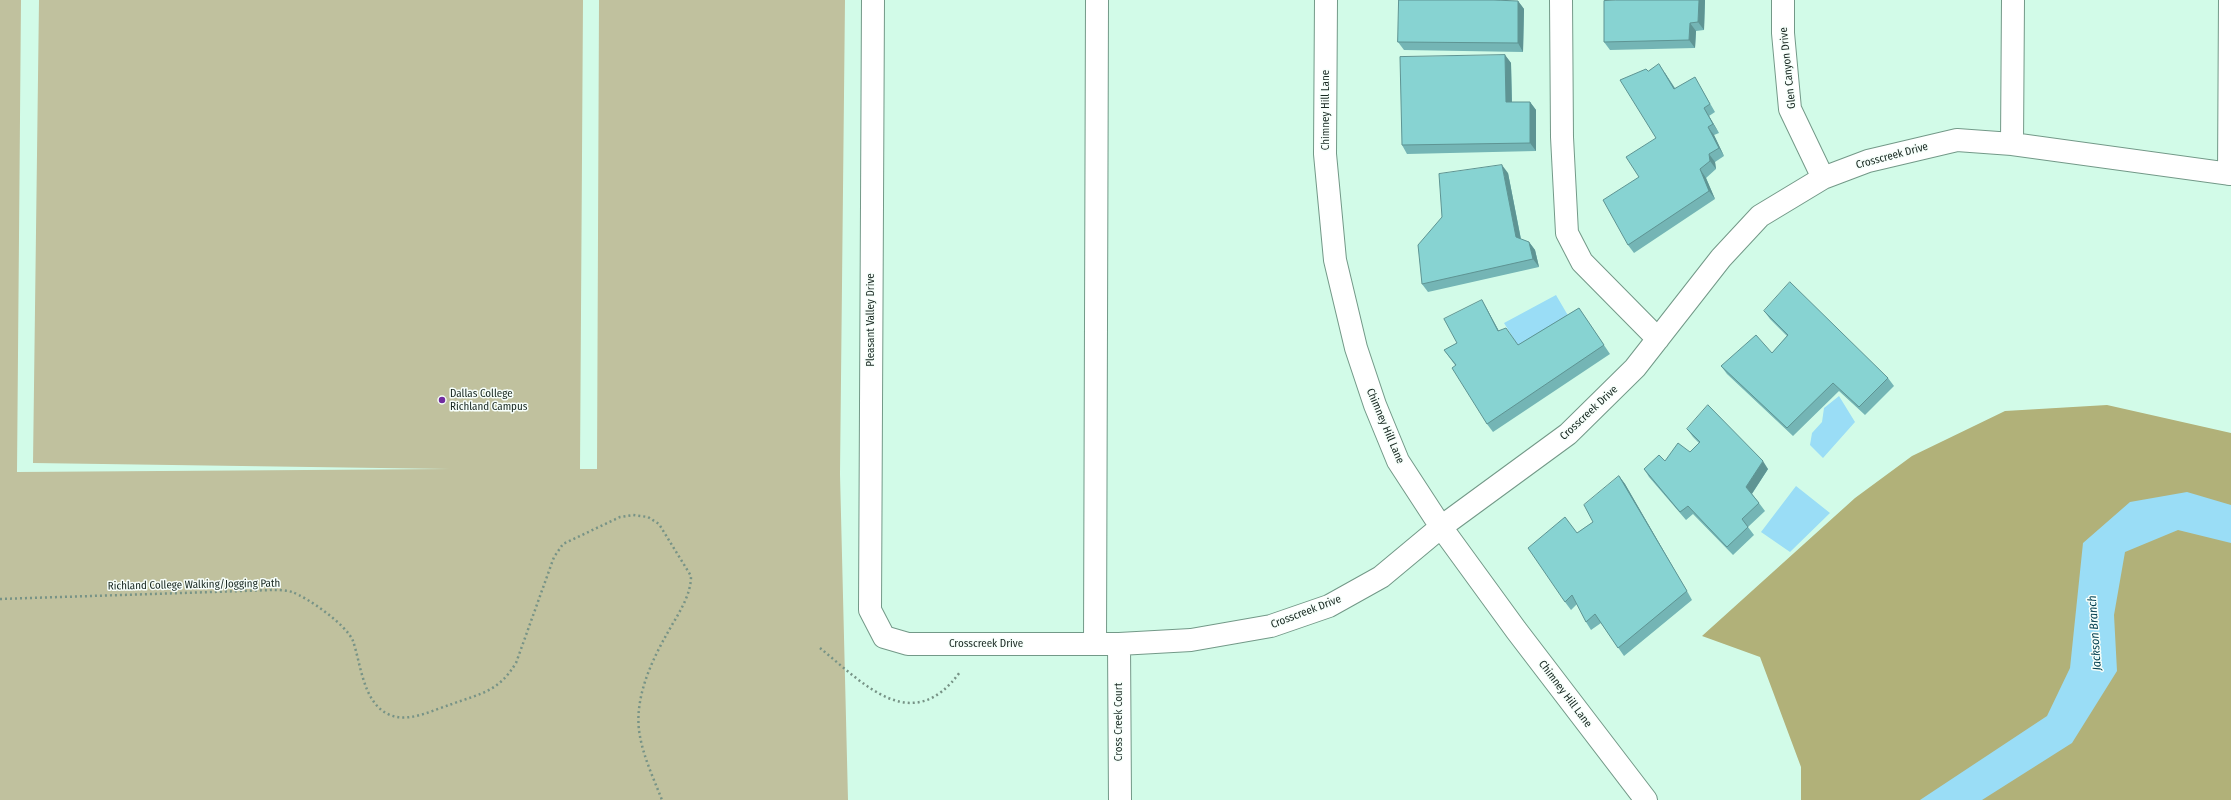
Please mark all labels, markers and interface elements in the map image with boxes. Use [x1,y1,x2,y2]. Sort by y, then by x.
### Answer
street label: Glen Canyon Drive [1777,27,1799,109]
street label: Chimney Hill Lane [1319,70,1333,150]
street label: Crosscreek Drive [1854,140,1930,172]
street label: Pleasant Valley Drive [864,273,878,367]
street label: Crosscreek Drive [1557,383,1621,443]
street label: Chimney Hill Lane [1363,386,1407,466]
place label: Dallas College Richland Campus [450,387,527,413]
marker: Dallas College Richland Campus [437,395,447,405]
street label: Richland College Walking/Jogging Path [108,577,280,593]
street label: Crosscreek Drive [1269,593,1343,631]
water label: Jackson Branch [2085,595,2105,671]
street label: Crosscreek Drive [949,637,1023,651]
street label: Chimney Hill Lane [1536,658,1594,730]
street label: Cross Creek Court [1112,683,1126,761]

